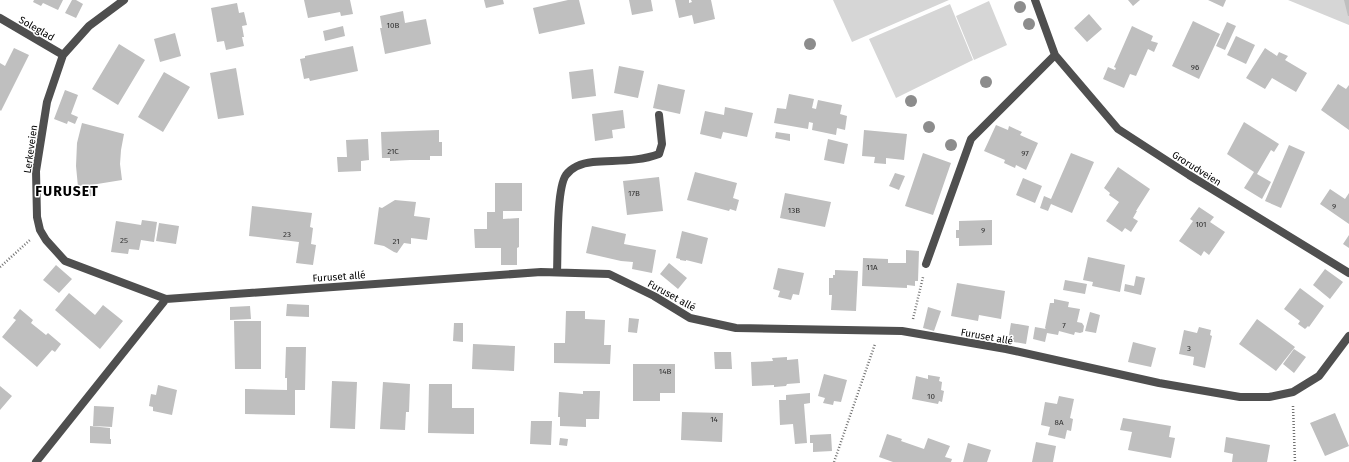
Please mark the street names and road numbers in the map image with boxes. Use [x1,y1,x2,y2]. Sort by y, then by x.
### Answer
street label: Soleglad [17,14,56,44]
street label: Lerkeveien [22,124,40,174]
street label: Grorudveien [1170,149,1223,189]
street label: Furuset allé [312,269,366,285]
street label: Furuset allé [645,278,698,314]
street label: Furuset allé [960,326,1014,347]

